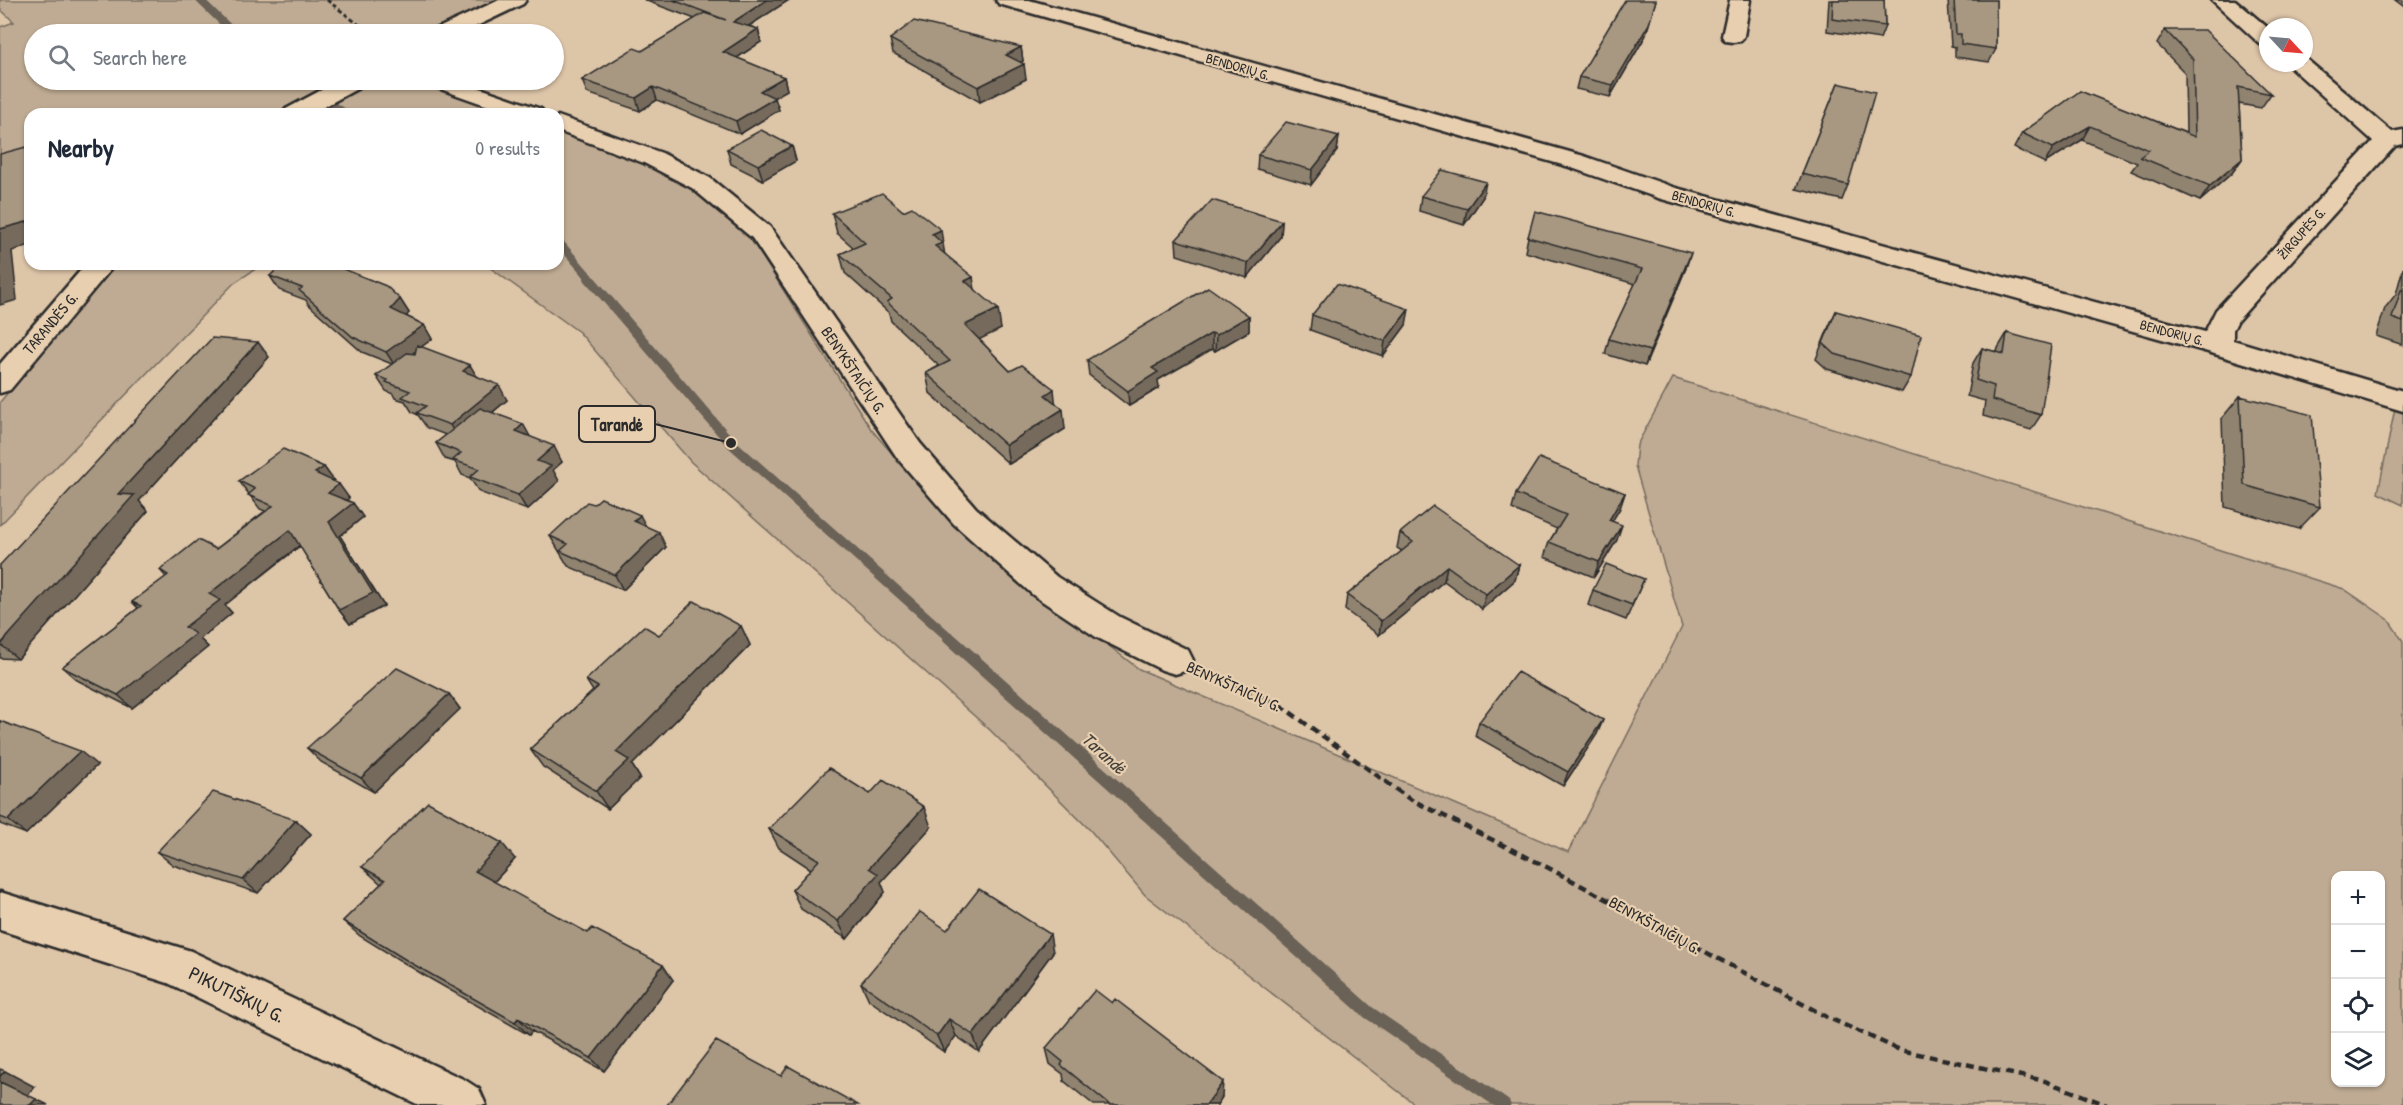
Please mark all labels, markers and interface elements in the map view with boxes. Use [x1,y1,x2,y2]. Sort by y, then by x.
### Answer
north arrow [2259,18,2313,72]
search box [24,24,564,90]
icon: search [45,41,78,74]
text: Search here [93,42,187,72]
street label: BENDORIŲ G. [1204,48,1272,84]
text: Nearby [48,130,114,165]
text: 0 results [475,134,540,161]
street label: BENDORIŲ G. [1670,185,1738,221]
street label: ŽIRGUPĖS G. [2273,203,2329,263]
street label: TARANDĖS G. [17,287,83,359]
street label: BENDORIŲ G. [2138,314,2206,350]
street label: BENYKŠTAIČIŲ G. [816,322,892,418]
callout: Tarandė [579,406,655,442]
text: Tarandė [590,412,644,437]
street label: BENYKŠTAIČIŲ G. [1183,655,1285,717]
water label: Tarandė [1076,726,1132,780]
map controls [2331,871,2385,1087]
button: + [2331,871,2385,925]
street label: BENYKŠTAIČIŲ G. [1605,891,1705,959]
button: − [2331,925,2385,979]
street label: PIKUTIŠKIŲ G. [184,959,290,1029]
button: locate [2331,979,2385,1033]
button: layers [2331,1033,2385,1087]

